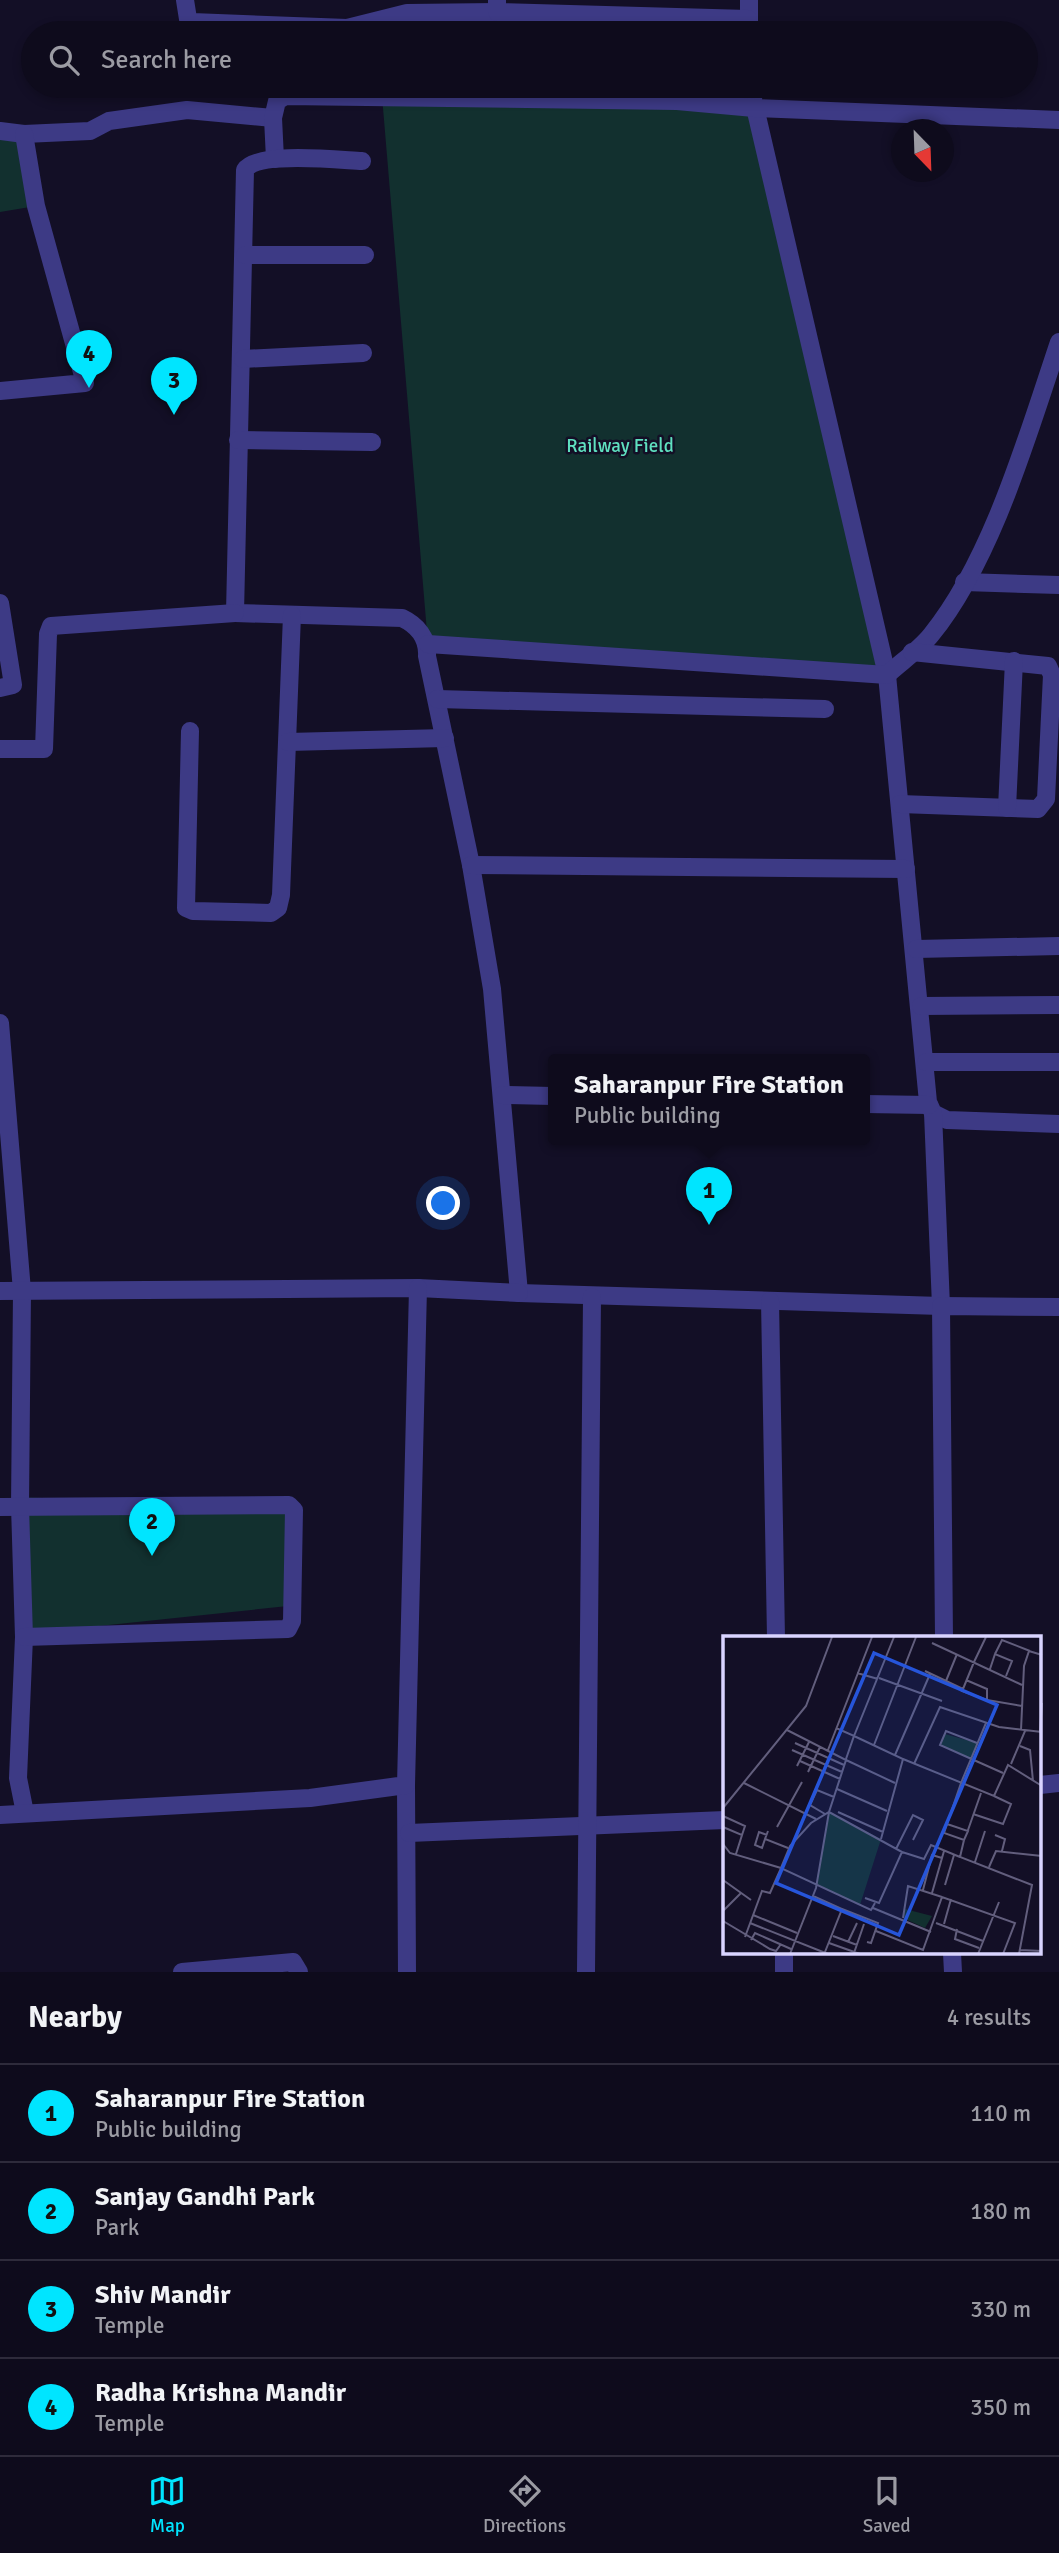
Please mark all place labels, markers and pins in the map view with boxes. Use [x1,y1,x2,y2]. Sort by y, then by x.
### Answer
pin: 4 [66,330,112,388]
pin: 3 [151,357,197,415]
pin: 1 [686,1167,732,1225]
pin: 2 [129,1498,175,1556]

